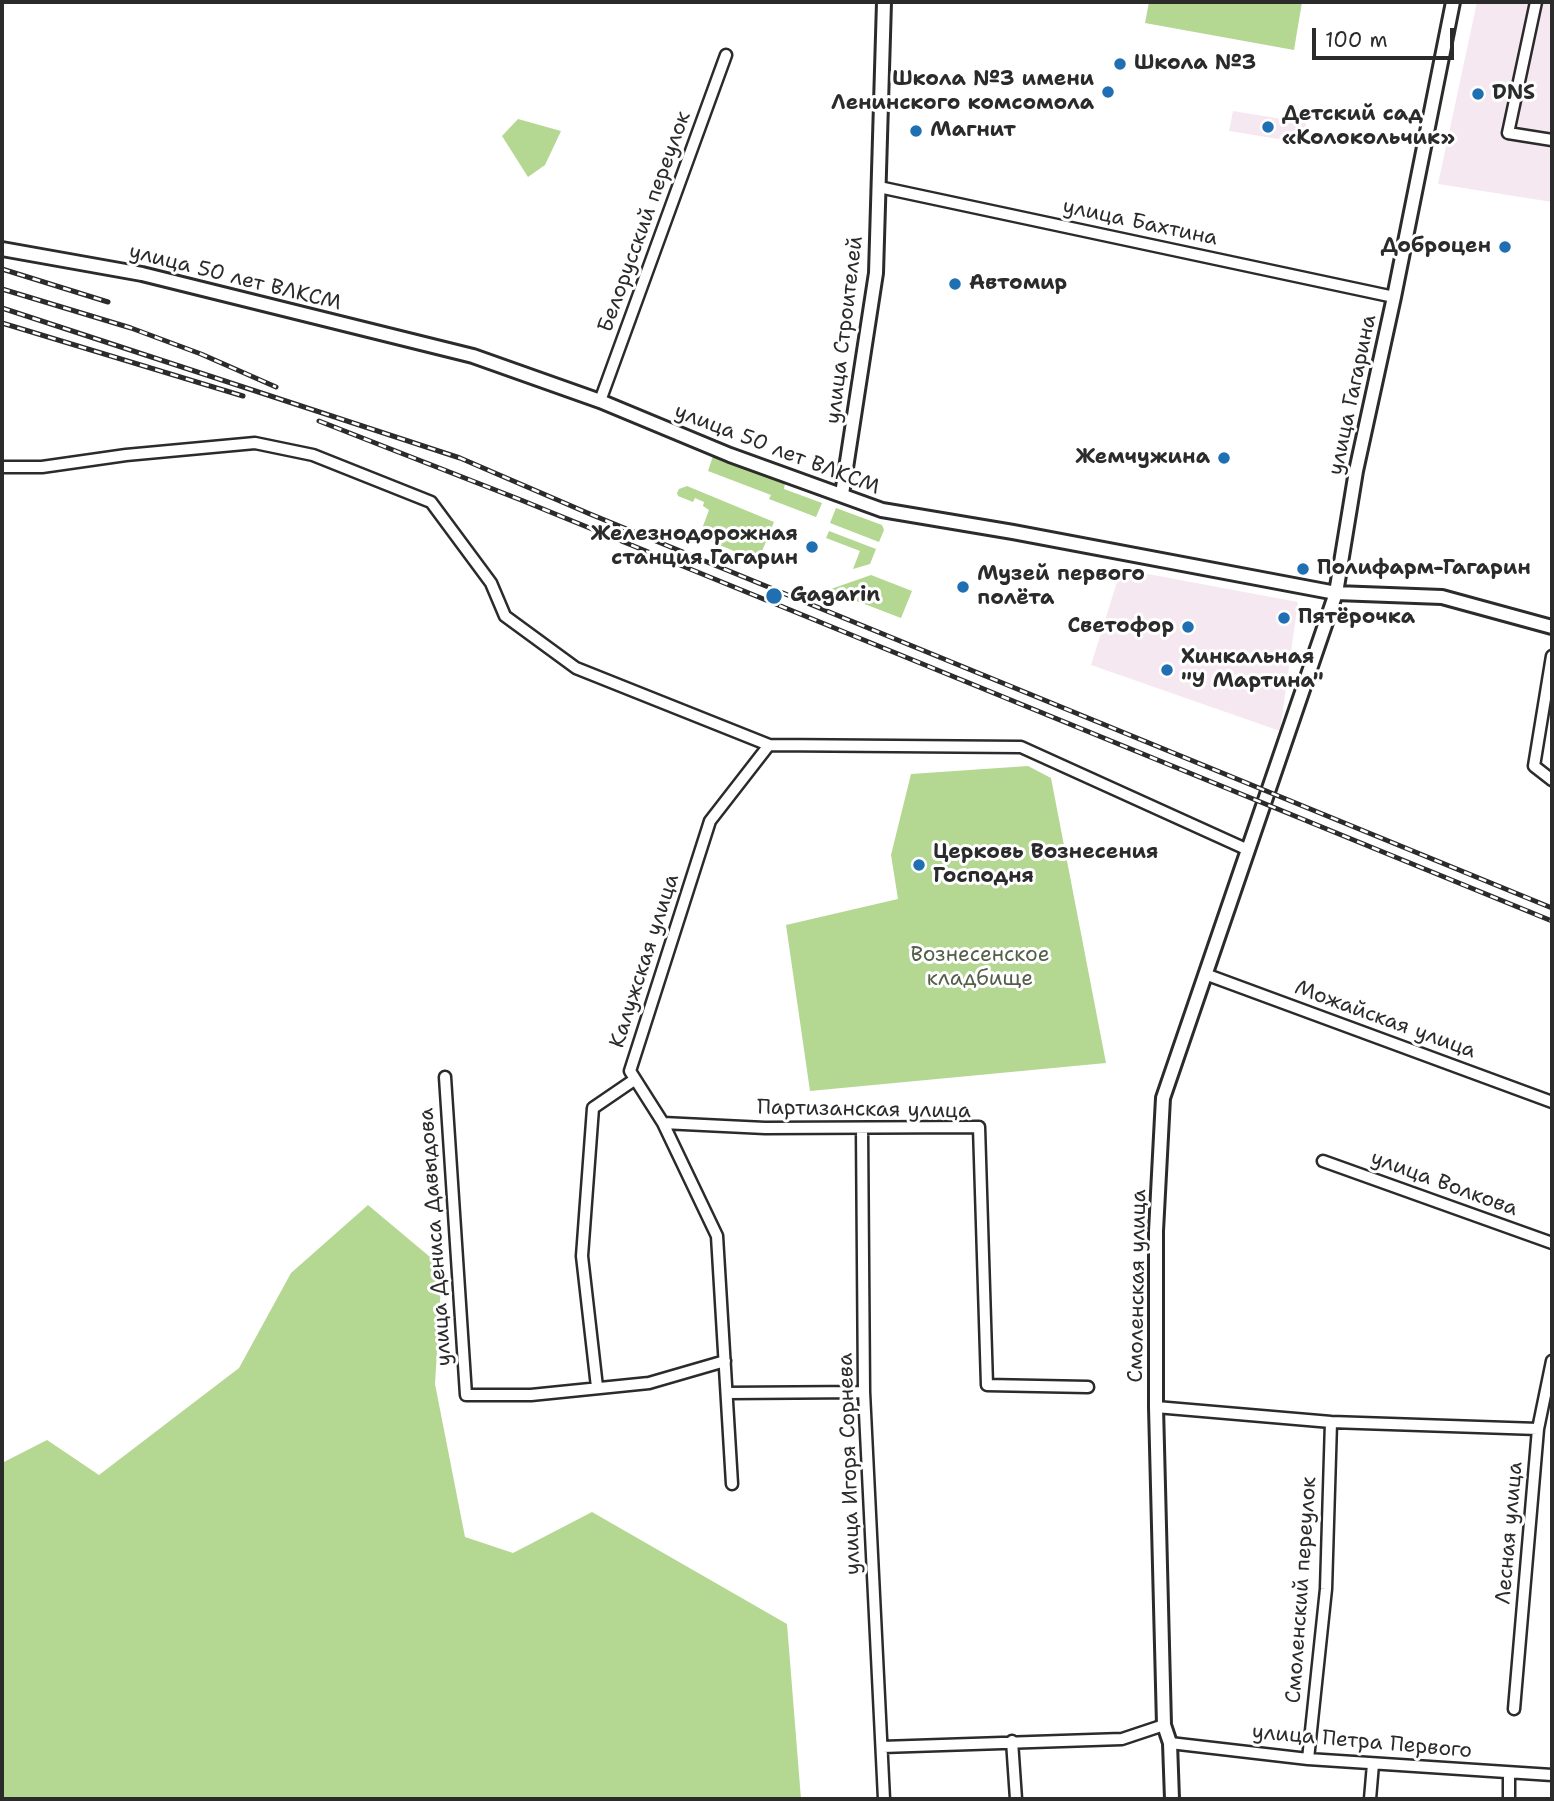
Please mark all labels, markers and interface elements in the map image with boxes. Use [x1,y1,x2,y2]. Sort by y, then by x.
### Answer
scale bar [1316,14,1458,58]
text: 100 m [1325,26,1388,54]
place label: Школа №3 [1134,51,1256,77]
marker: Школа №3 [1112,56,1128,72]
place label: Школа №3 имени Ленинского комсомола [831,67,1094,117]
place label: DNS [1492,81,1535,107]
marker: Школа №3 имени Ленинского комсомола [1100,84,1116,100]
marker: DNS [1470,86,1486,102]
place label: Детский сад «Колокольчик» [1282,102,1455,152]
street label: Белорусский переулок [593,108,697,336]
place label: Магнит [930,118,1016,144]
marker: Детский сад «Колокольчик» [1260,119,1276,135]
marker: Магнит [908,123,924,139]
street label: улица Бахтина [1060,194,1220,252]
place label: Доброцен [1381,234,1491,260]
street label: улица Строителей [821,235,869,425]
street label: улица 50 лет ВЛКСМ [126,239,344,317]
marker: Доброцен [1497,239,1513,255]
place label: Автомир [969,271,1067,297]
marker: Автомир [947,276,963,292]
street label: улица Гагарина [1324,312,1382,478]
street label: улица 50 лет ВЛКСМ [671,399,883,501]
place label: Жемчужина [1076,445,1210,471]
marker: Жемчужина [1216,450,1232,466]
place label: Железнодорожная станция Гагарин [591,522,798,572]
marker: Железнодорожная станция Гагарин [804,539,820,555]
place label: Полифарм-Гагарин [1317,556,1531,582]
marker: Полифарм-Гагарин [1295,561,1311,577]
place label: Музей первого полёта [977,562,1145,612]
marker: Музей первого полёта [955,579,971,595]
place label: Gagarin [790,583,880,609]
marker: Gagarin [764,586,784,606]
place label: Пятёрочка [1298,605,1415,631]
marker: Пятёрочка [1276,610,1292,626]
place label: Светофор [1068,614,1174,640]
marker: Светофор [1180,619,1196,635]
place label: Хинкальная "У Мартина" [1181,645,1324,695]
marker: Хинкальная "У Мартина" [1159,662,1175,678]
place label: Церковь Вознесения Господня [933,840,1158,890]
marker: Церковь Вознесения Господня [911,857,927,873]
street label: Калужская улица [605,871,685,1051]
park label: Вознесенское кладбище [910,943,1050,993]
street label: Можайская улица [1291,975,1479,1065]
street label: Партизанская улица [757,1096,971,1124]
street label: улица Дениса Давыдова [414,1107,458,1367]
street label: улица Волкова [1367,1146,1521,1222]
street label: Смоленская улица [1124,1189,1152,1383]
street label: улица Игоря Сорнева [834,1353,866,1575]
street label: Лесная улица [1491,1461,1529,1605]
street label: Смоленский переулок [1282,1476,1322,1704]
street label: улица Петра Первого [1251,1720,1473,1764]

